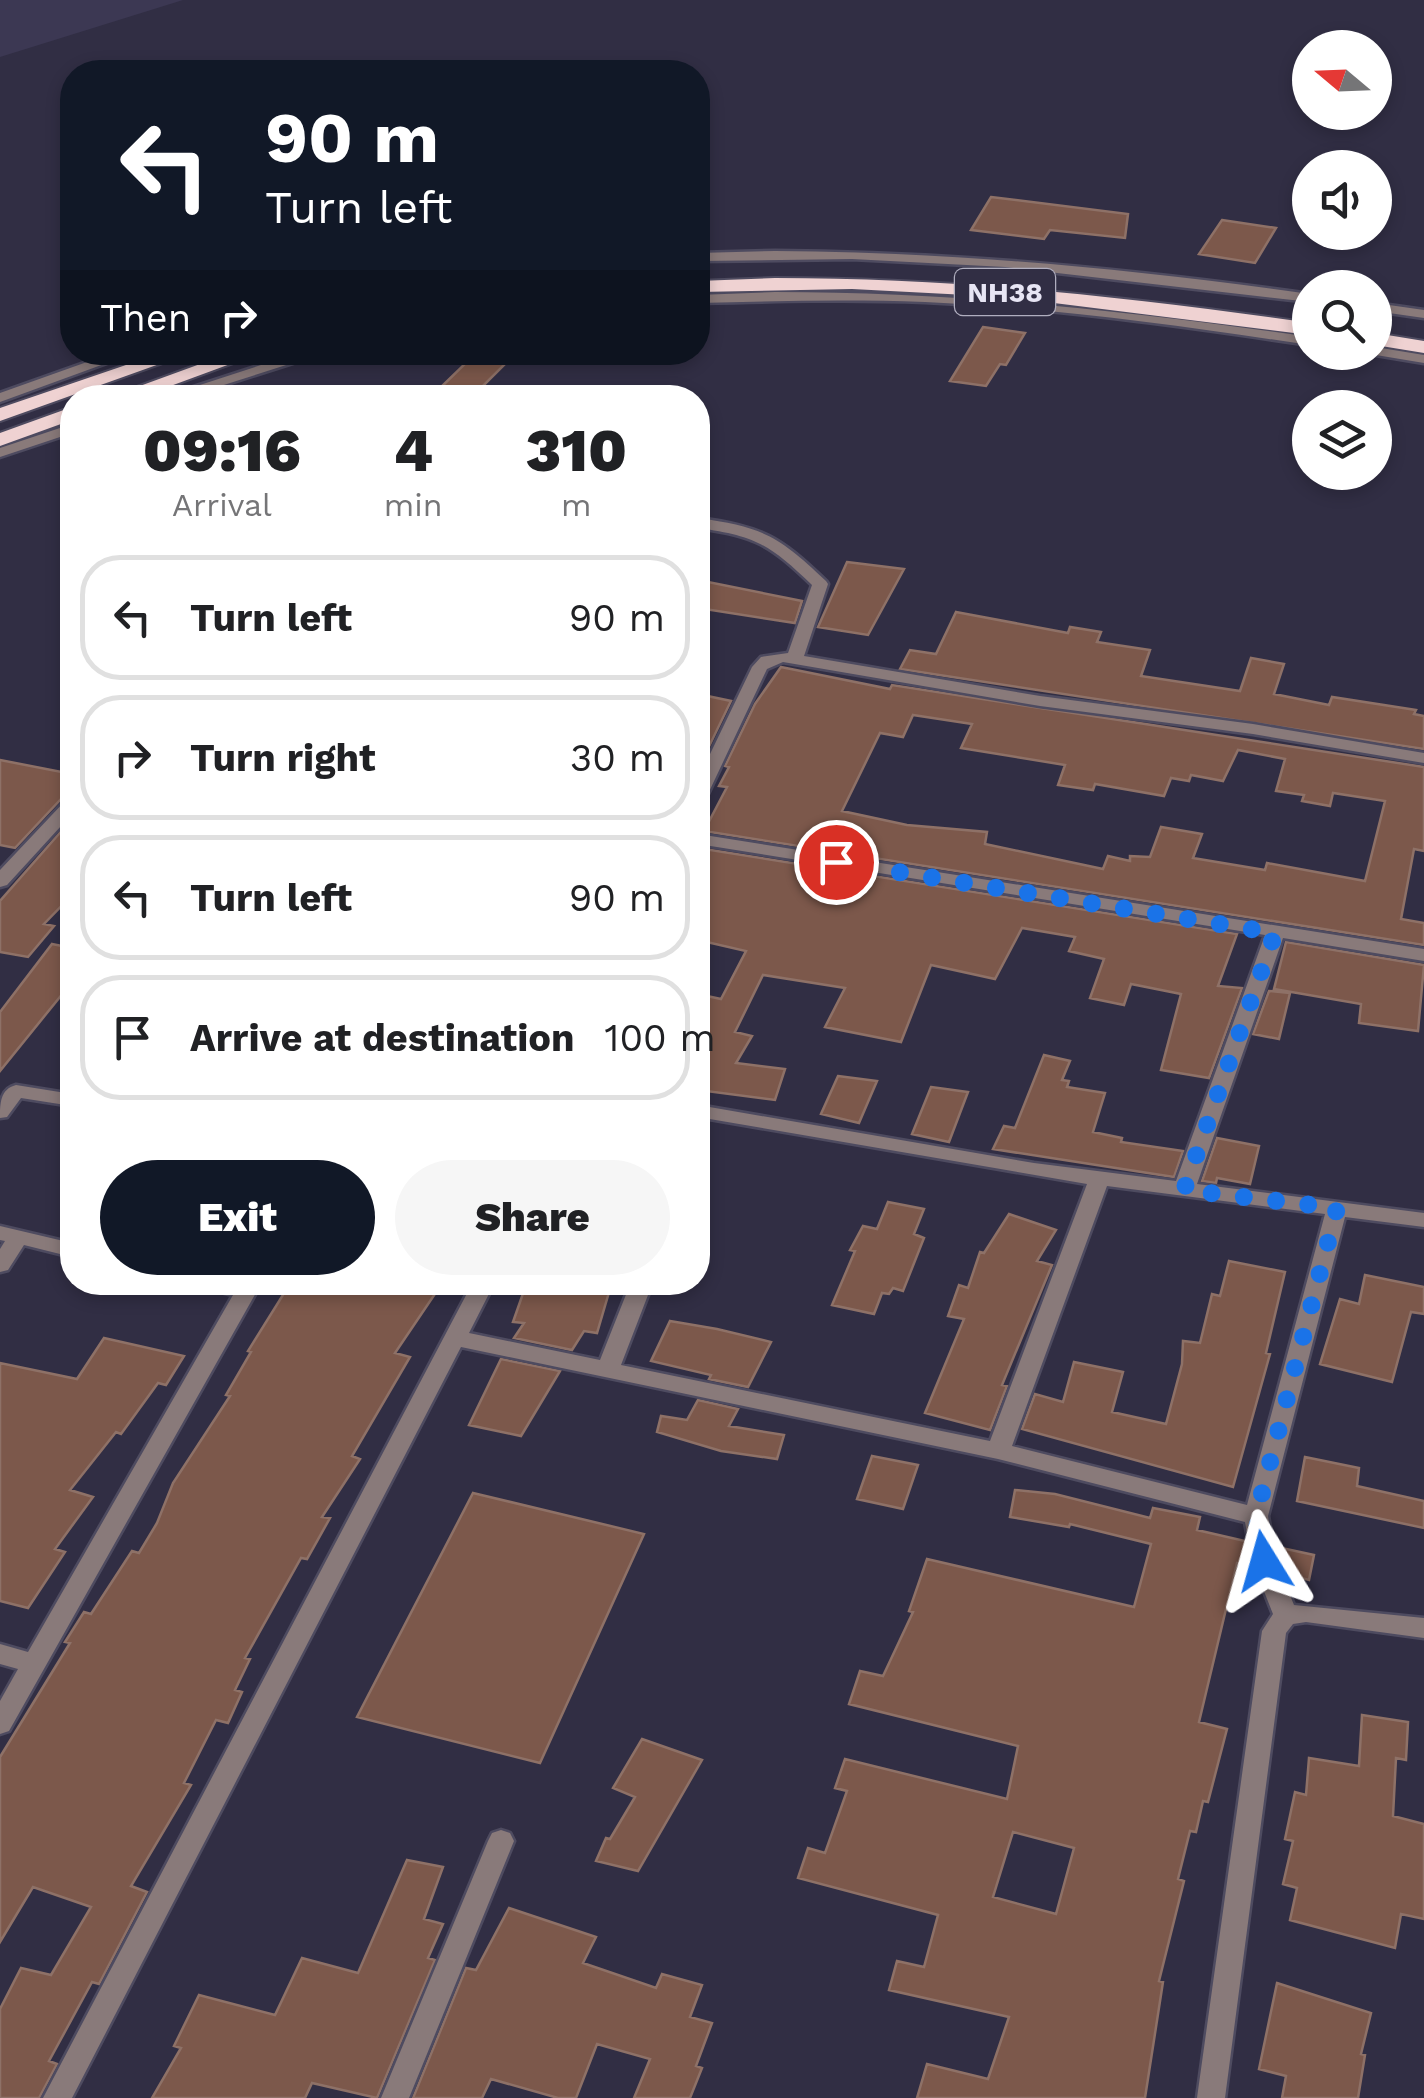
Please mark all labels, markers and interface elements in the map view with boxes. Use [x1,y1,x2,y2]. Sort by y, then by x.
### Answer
north arrow [1292,30,1392,130]
map controls [1292,30,1392,490]
text: 90 m [265,97,439,179]
icon: left [100,100,230,230]
button: sound [1292,150,1392,250]
text: Turn left [265,181,452,234]
road number: NH38 [955,269,1055,315]
button: search [1292,270,1392,370]
icon: right [211,290,266,345]
text: Then [100,296,191,340]
button: layers [1292,390,1392,490]
text: 09:16 [143,415,301,486]
text: 4 [393,415,433,486]
text: 310 [525,415,627,486]
text: Arrival [172,486,272,524]
text: min [384,486,443,524]
text: m [561,486,592,524]
icon: left [105,590,160,645]
text: Turn left [190,596,352,640]
text: 90 m [569,596,665,640]
icon: right [105,730,160,785]
text: Turn right [190,736,376,780]
text: 30 m [570,736,665,780]
pin [794,820,879,905]
icon: arrive [809,835,864,890]
icon: left [105,870,160,925]
text: Turn left [190,876,352,920]
text: 90 m [569,876,665,920]
icon: arrive [105,1010,160,1065]
text: Arrive at destination [190,1016,575,1060]
text: 100 m [605,1016,716,1060]
button: Exit [100,1160,375,1275]
button: Share [395,1160,670,1275]
position arrow [1212,1509,1316,1613]

